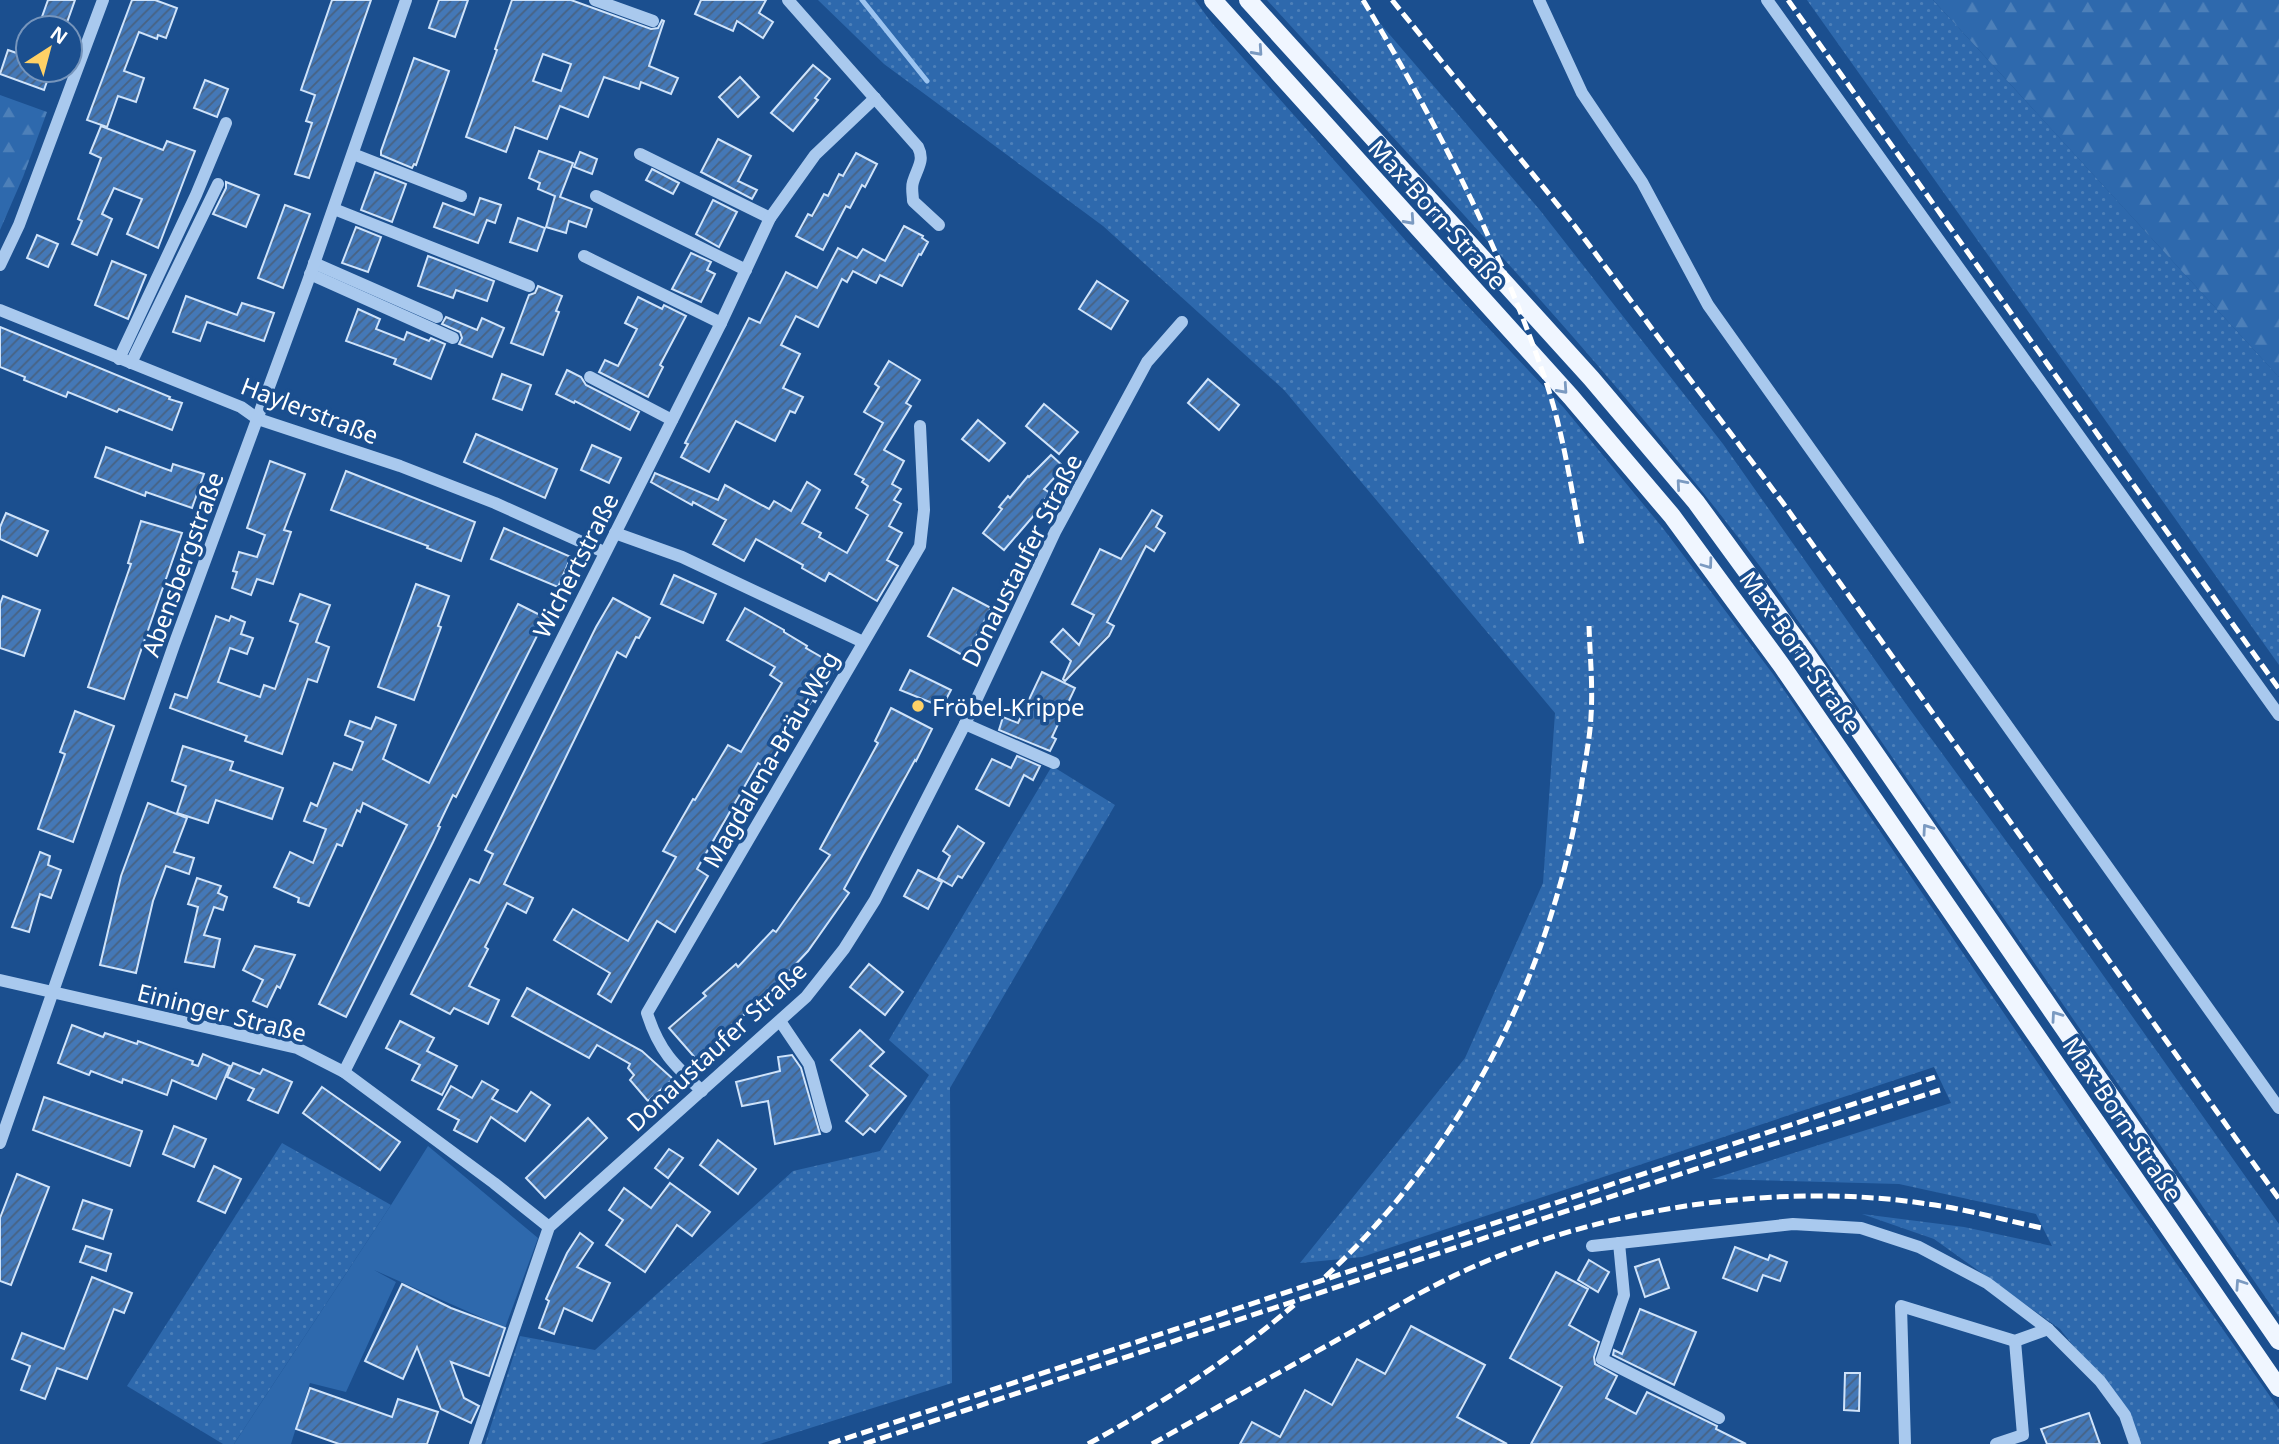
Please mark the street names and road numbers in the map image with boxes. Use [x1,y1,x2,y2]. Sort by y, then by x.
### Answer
street label: Max-Born-Straße [1362,132,1514,296]
street label: Haylerstraße [236,369,384,451]
street label: Donaustaufer Straße [953,448,1089,672]
street label: Abensbergstraße [133,467,231,661]
street label: Wichertstraße [524,487,626,643]
street label: Max-Born-Straße [1733,564,1869,740]
street label: Magdalena-Bräu-Weg [694,645,846,873]
street label: Donaustaufer Straße [619,954,813,1138]
street label: Eininger Straße [134,975,310,1049]
street label: Max-Born-Straße [2056,1030,2190,1208]

